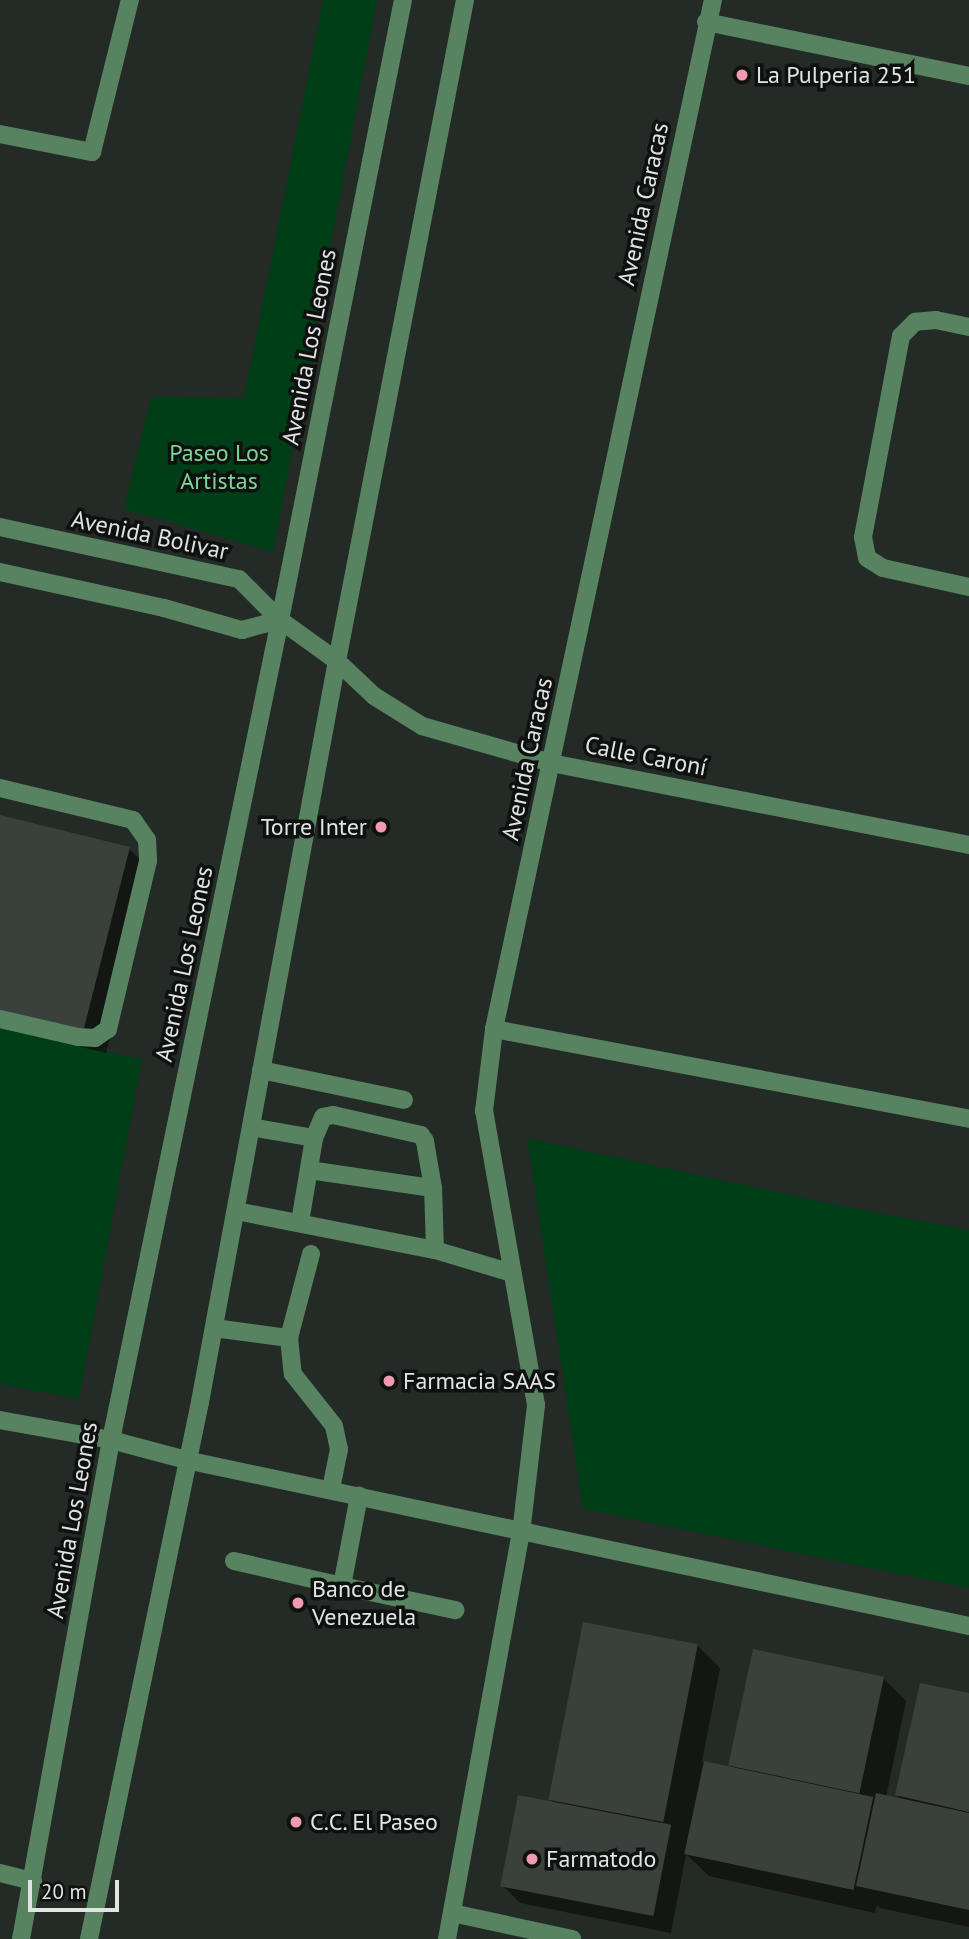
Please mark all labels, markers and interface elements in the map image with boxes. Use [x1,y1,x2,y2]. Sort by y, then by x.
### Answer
place label: La Pulperia 251 [756,61,916,89]
marker: La Pulperia 251 [734,67,750,83]
street label: Avenida Caracas [612,120,674,288]
street label: Avenida Los Leones [276,247,342,447]
park label: Paseo Los Artistas [169,439,269,495]
street label: Avenida Bolivar [69,504,231,566]
street label: Avenida Caracas [496,675,558,843]
street label: Calle Caroní [583,730,709,782]
place label: Torre Inter [261,813,367,841]
marker: Torre Inter [373,819,389,835]
street label: Avenida Los Leones [149,864,219,1064]
place label: Farmacia SAAS [403,1367,556,1395]
marker: Farmacia SAAS [381,1373,397,1389]
street label: Avenida Los Leones [41,1419,103,1621]
place label: Banco de Venezuela [312,1575,416,1631]
marker: Banco de Venezuela [290,1595,306,1611]
place label: C.C. El Paseo [310,1808,440,1836]
marker: C.C. El Paseo [288,1814,304,1830]
place label: Farmatodo [546,1845,656,1873]
marker: Farmatodo [524,1851,540,1867]
scale bar [32,1866,122,1910]
text: 20 m [41,1878,87,1905]

